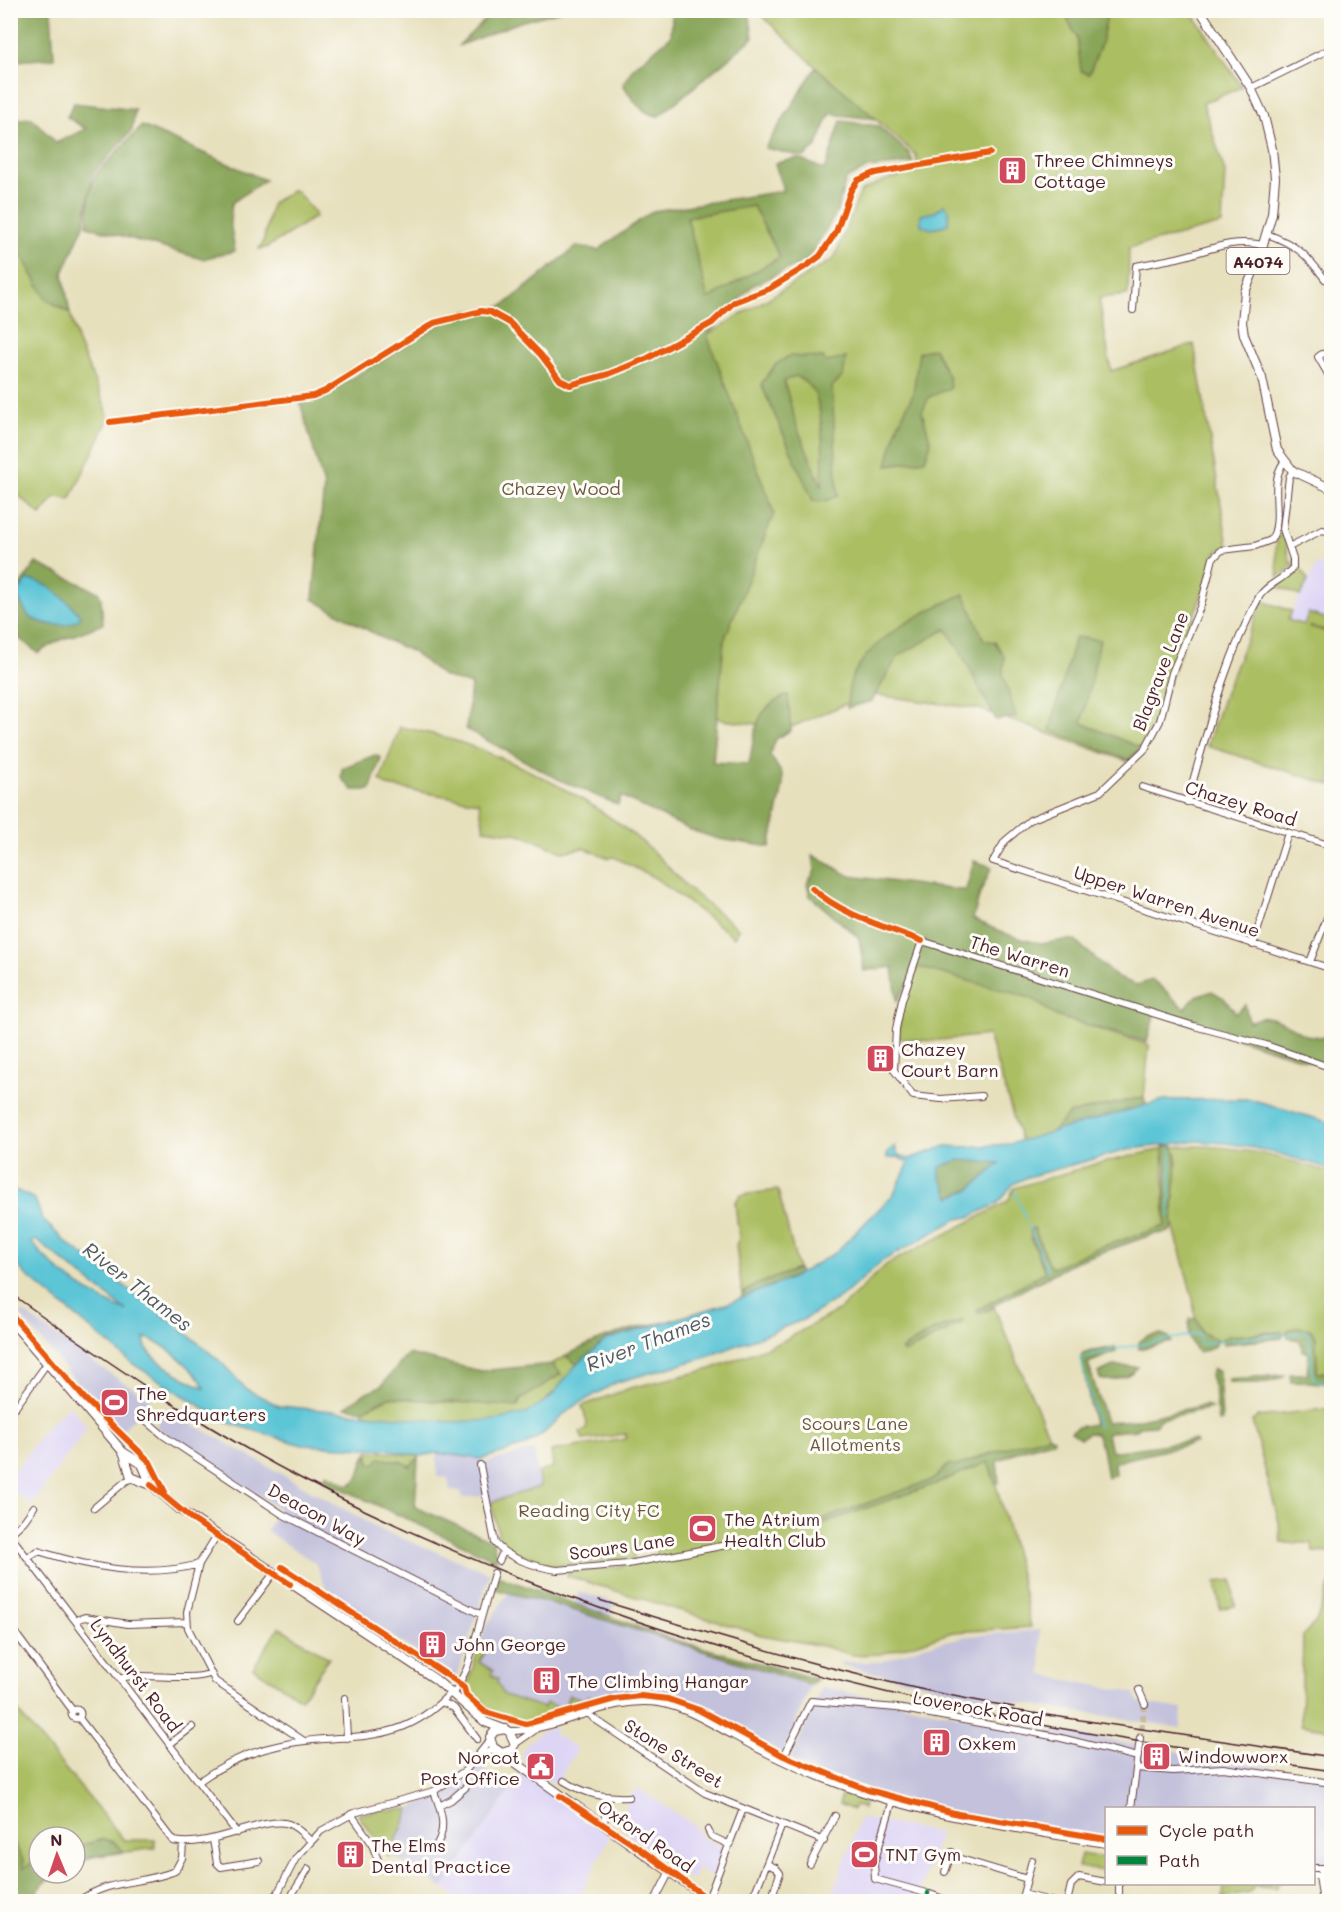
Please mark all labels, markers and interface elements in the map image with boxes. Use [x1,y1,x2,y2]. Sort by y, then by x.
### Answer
place label: Three Chimneys Cottage [1034,148,1173,193]
building icon: Three Chimneys Cottage [997,154,1029,186]
road number: A4074 [1226,248,1290,274]
park label: Chazey Wood [501,476,621,500]
street label: Blagrave Lane [1126,608,1194,734]
street label: Chazey Road [1182,775,1300,831]
street label: Upper Warren Avenue [1071,860,1263,942]
street label: The Warren [967,929,1073,983]
place label: Chazey Court Barn [901,1037,999,1082]
building icon: Chazey Court Barn [864,1043,896,1075]
water label: River Thames [78,1235,198,1337]
water label: River Thames [582,1305,714,1377]
place label: The Shredquarters [136,1381,266,1426]
sports icon: The Shredquarters [99,1387,131,1419]
park label: Scours Lane Allotments [802,1411,908,1456]
street label: Deacon Way [264,1477,370,1551]
park label: Reading City FC [518,1498,660,1522]
place label: The Atrium Health Club [724,1507,826,1552]
sports icon: The Atrium Health Club [687,1513,719,1545]
street label: Scours Lane [568,1527,676,1565]
street label: Lyndhurst Road [85,1613,187,1737]
building icon: John George [417,1628,449,1660]
place label: John George [454,1632,566,1656]
building icon: The Climbing Hangar [530,1665,562,1697]
place label: The Climbing Hangar [567,1669,749,1693]
street label: Loverock Road [911,1685,1045,1731]
street label: Stone Street [620,1713,728,1793]
building icon: Oxkem [921,1727,953,1759]
place label: Oxkem [958,1731,1016,1755]
building icon: Windowworx [1141,1740,1173,1772]
place label: Windowworx [1178,1744,1288,1768]
place label: Norcot Post Office [420,1745,520,1790]
public building icon: Norcot Post Office [525,1751,557,1783]
street label: Oxford Road [593,1794,699,1878]
legend [1105,1807,1315,1885]
text: Cycle path [1159,1818,1254,1842]
north arrow [27,1825,87,1885]
text: N [50,1829,63,1850]
place label: The Elms Dental Practice [371,1833,511,1878]
sports icon: TNT Gym [848,1838,880,1870]
building icon: The Elms Dental Practice [334,1839,366,1871]
place label: TNT Gym [885,1842,961,1866]
text: Path [1159,1848,1199,1872]

